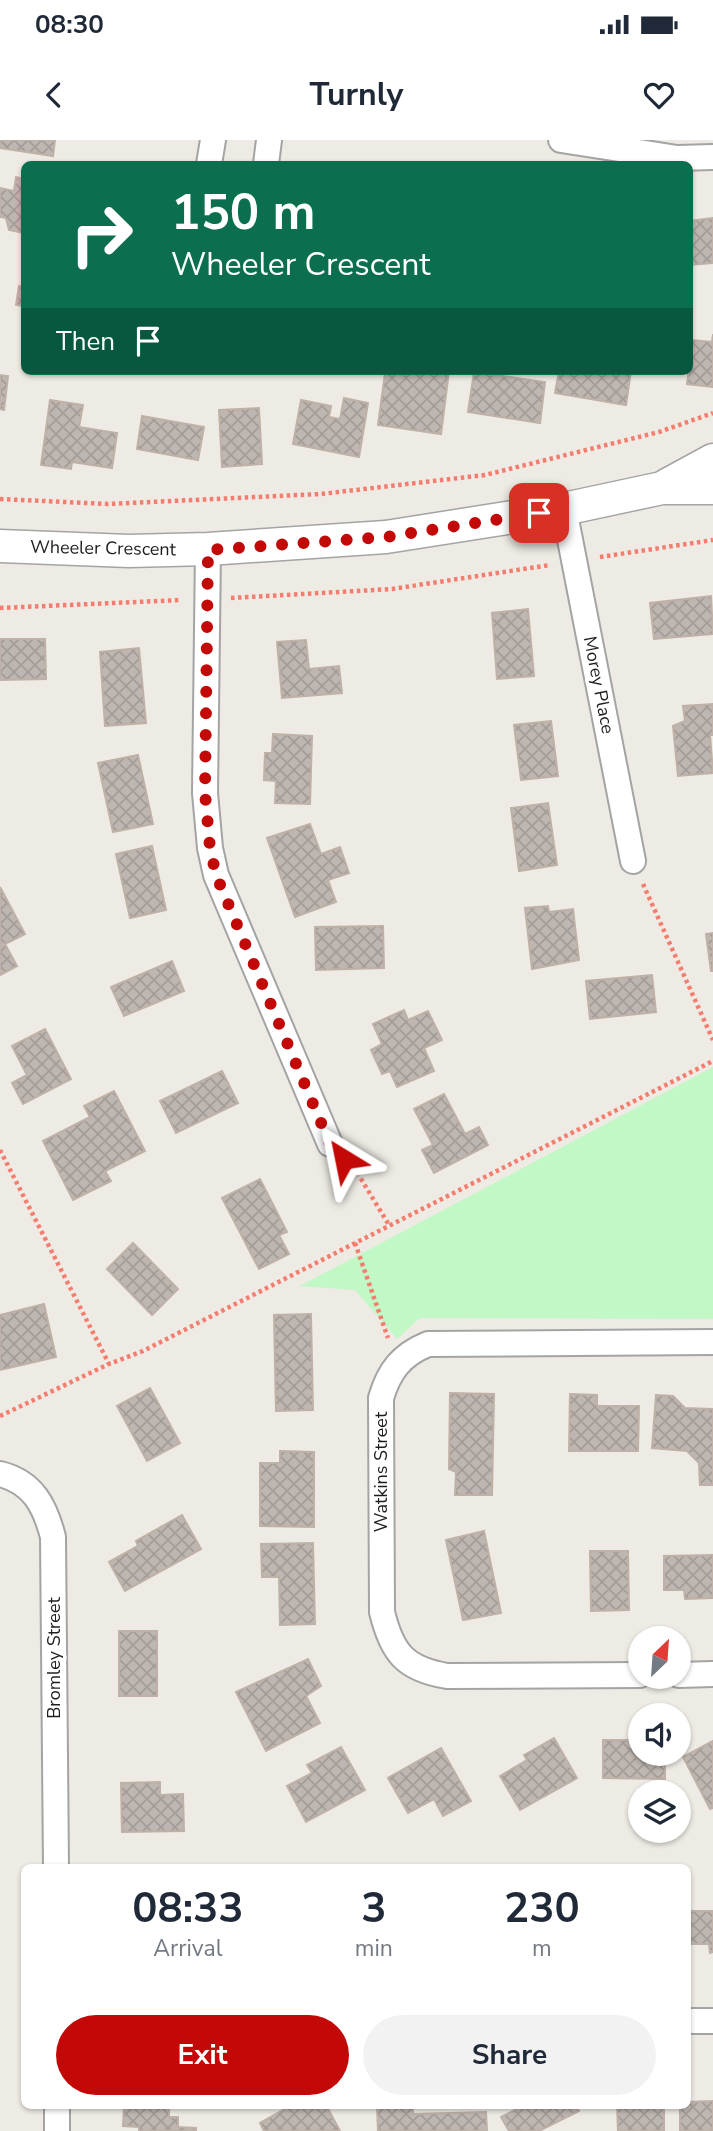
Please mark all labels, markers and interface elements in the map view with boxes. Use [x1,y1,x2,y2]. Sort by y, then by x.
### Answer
text: 08:30 [35,7,104,42]
text: Turnly [310,73,403,116]
icon: back [35,76,73,114]
icon: heart [640,76,678,114]
text: 150 m [171,179,315,246]
icon: right [56,189,147,280]
text: Wheeler Crescent [171,243,431,286]
icon: arrive [129,322,167,360]
text: Then [56,324,115,359]
pin [509,483,569,543]
icon: arrive [520,494,558,532]
street label: Wheeler Crescent [30,535,177,561]
street label: Morey Place [578,634,620,736]
position arrow [307,1122,381,1196]
street label: Watkins Street [369,1411,393,1532]
street label: Bromley Street [42,1597,66,1719]
north arrow [628,1626,691,1689]
map controls [628,1626,691,1843]
button: sound [628,1703,691,1766]
button: layers [628,1780,691,1843]
text: 08:33 [132,1880,243,1937]
text: 3 [361,1880,386,1937]
text: 230 [504,1880,580,1937]
text: Arrival [153,1933,222,1964]
text: min [355,1933,393,1964]
text: m [532,1933,552,1964]
button: Exit [56,2015,349,2095]
button: Share [363,2015,656,2095]

